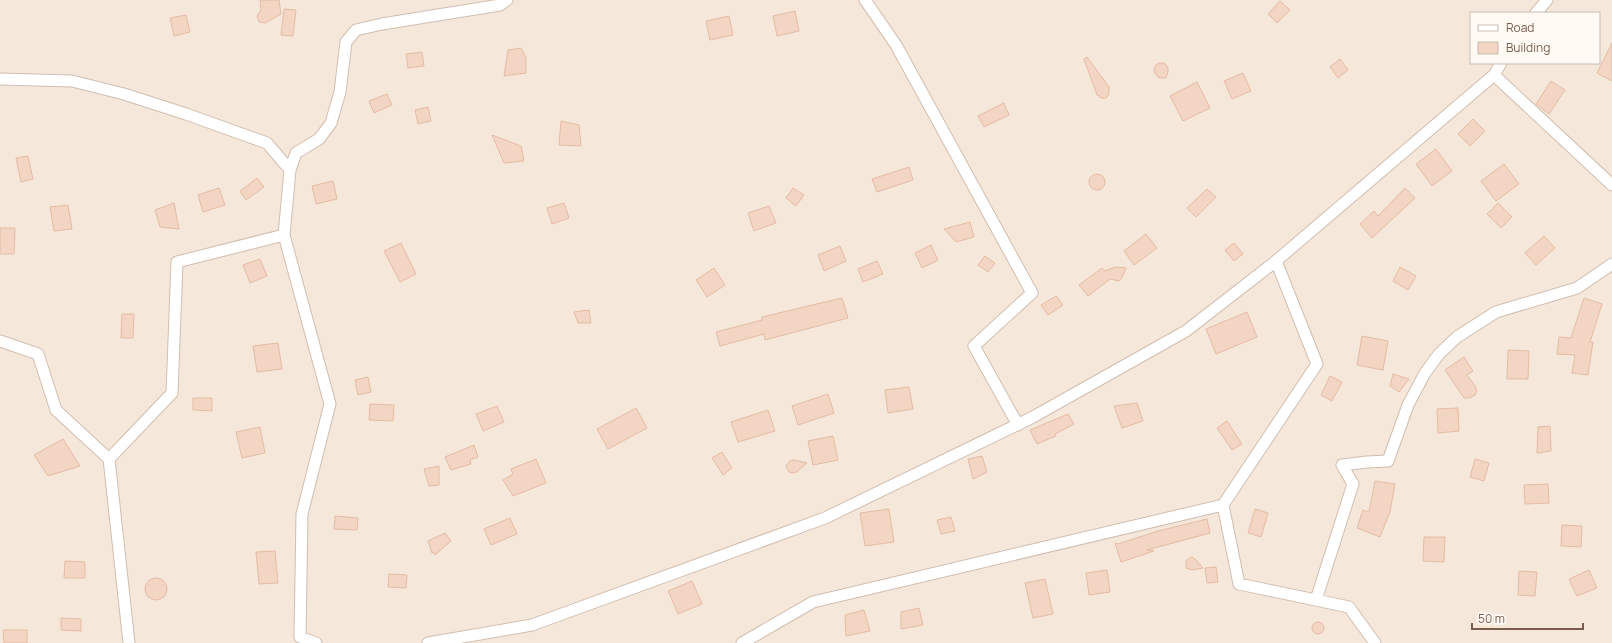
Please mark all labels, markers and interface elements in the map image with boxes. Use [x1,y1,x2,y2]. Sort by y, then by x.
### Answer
legend [1470,12,1600,64]
text: Road [1506,19,1534,36]
text: Building [1506,39,1550,56]
scale bar [1472,605,1583,631]
text: 50 m [1478,610,1505,627]

